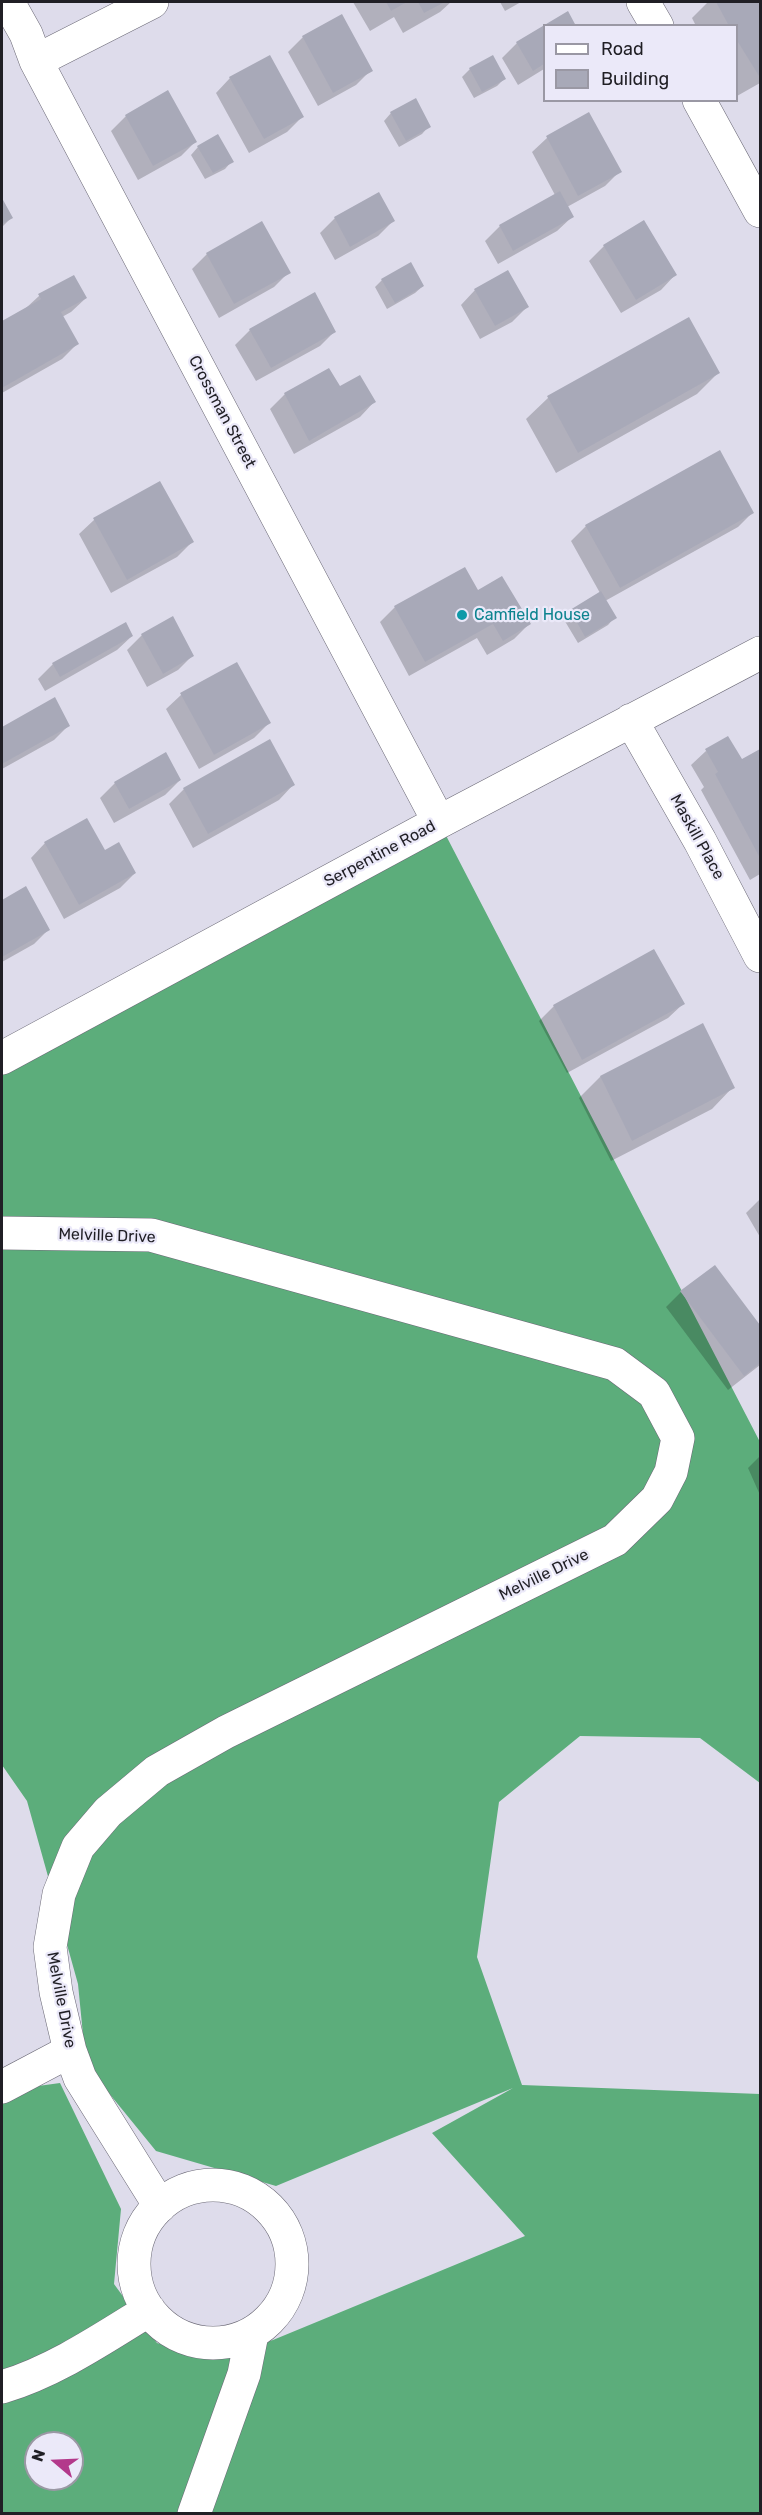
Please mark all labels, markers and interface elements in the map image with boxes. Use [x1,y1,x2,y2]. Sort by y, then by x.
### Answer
legend [543,24,738,102]
text: Road [601,38,644,60]
text: Building [601,68,669,90]
street label: Crossman Street [184,352,260,472]
place label: Camfield House [474,605,590,625]
marker: Camfield House [455,608,469,622]
street label: Maskill Place [666,791,728,883]
street label: Serpentine Road [321,816,439,892]
street label: Melville Drive [58,1225,156,1247]
street label: Melville Drive [496,1545,592,1605]
street label: Melville Drive [42,1950,80,2050]
north arrow [24,2431,84,2491]
text: N [28,2447,49,2464]

